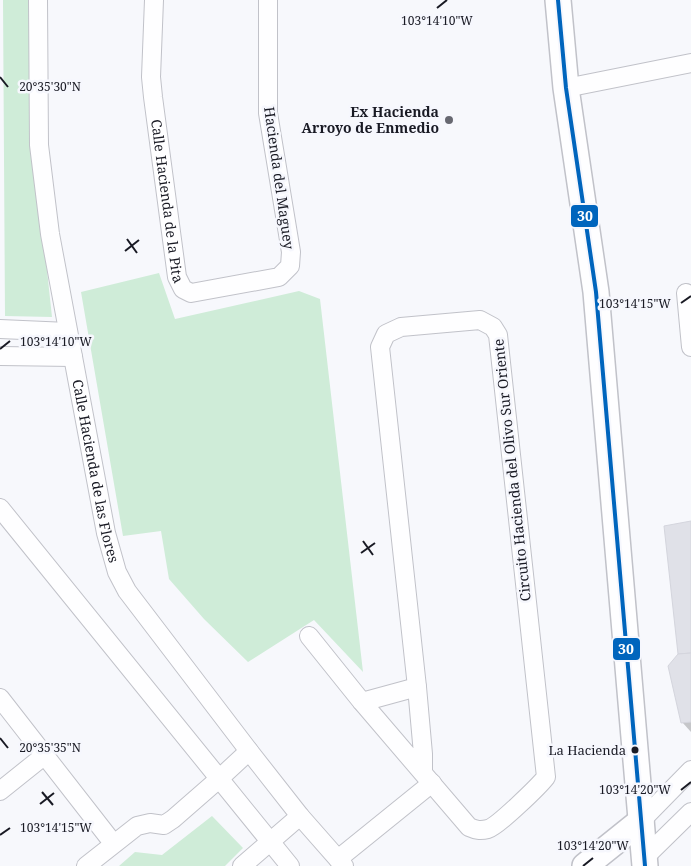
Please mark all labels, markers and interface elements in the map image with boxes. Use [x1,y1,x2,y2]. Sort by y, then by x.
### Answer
text: 103°14'10"W [401,12,473,29]
text: 20°35'30"N [19,78,81,95]
place label: Ex Hacienda Arroyo de Enmedio [302,102,439,137]
street label: Hacienda del Maguey [260,105,299,251]
marker: Ex Hacienda Arroyo de Enmedio [443,114,455,126]
street label: Calle Hacienda de la Pita [147,118,189,286]
line badge: 30 [570,204,599,228]
text: 30 [577,206,593,225]
text: 103°14'15"W [599,295,671,312]
text: 103°14'10"W [20,333,92,350]
street label: Circuito Hacienda del Olivo Sur Oriente [488,338,535,602]
street label: Calle Hacienda de las Flores [68,378,124,565]
line badge: 30 [612,637,641,661]
text: 30 [618,639,634,658]
text: 20°35'35"N [19,739,81,756]
place label: La Hacienda [548,741,626,759]
marker: La Hacienda [630,745,640,755]
text: 103°14'20"W [599,781,671,798]
text: 103°14'15"W [20,819,92,836]
text: 103°14'20"W [557,837,629,854]

